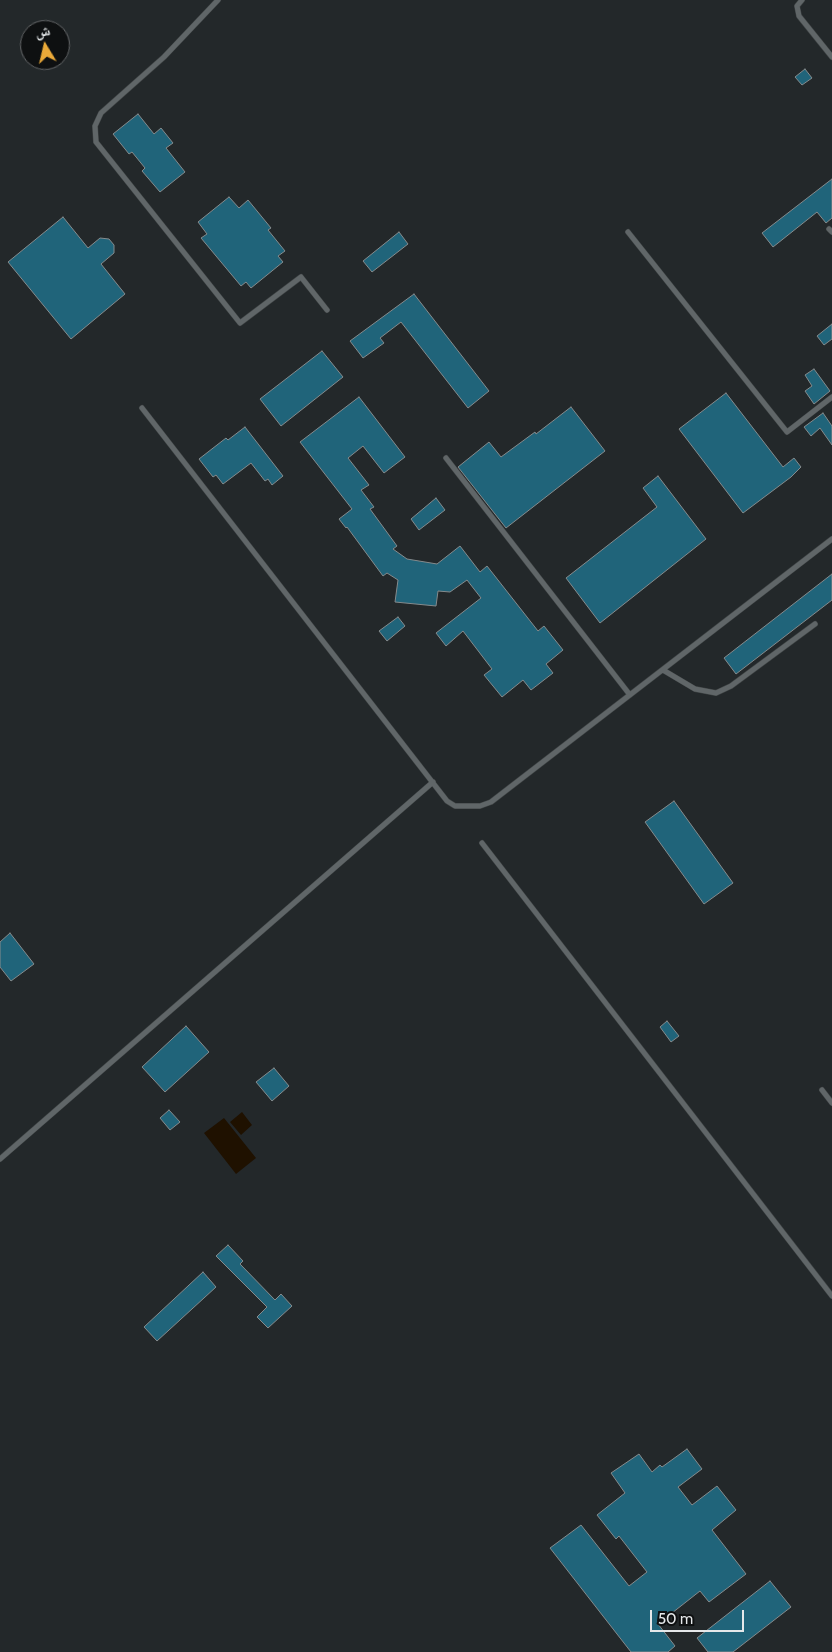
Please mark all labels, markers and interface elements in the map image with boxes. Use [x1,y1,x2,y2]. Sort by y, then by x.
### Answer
north arrow [20,20,70,70]
text: ش [34,21,52,41]
scale bar [652,1600,746,1632]
text: 50 m [658,1610,693,1628]

